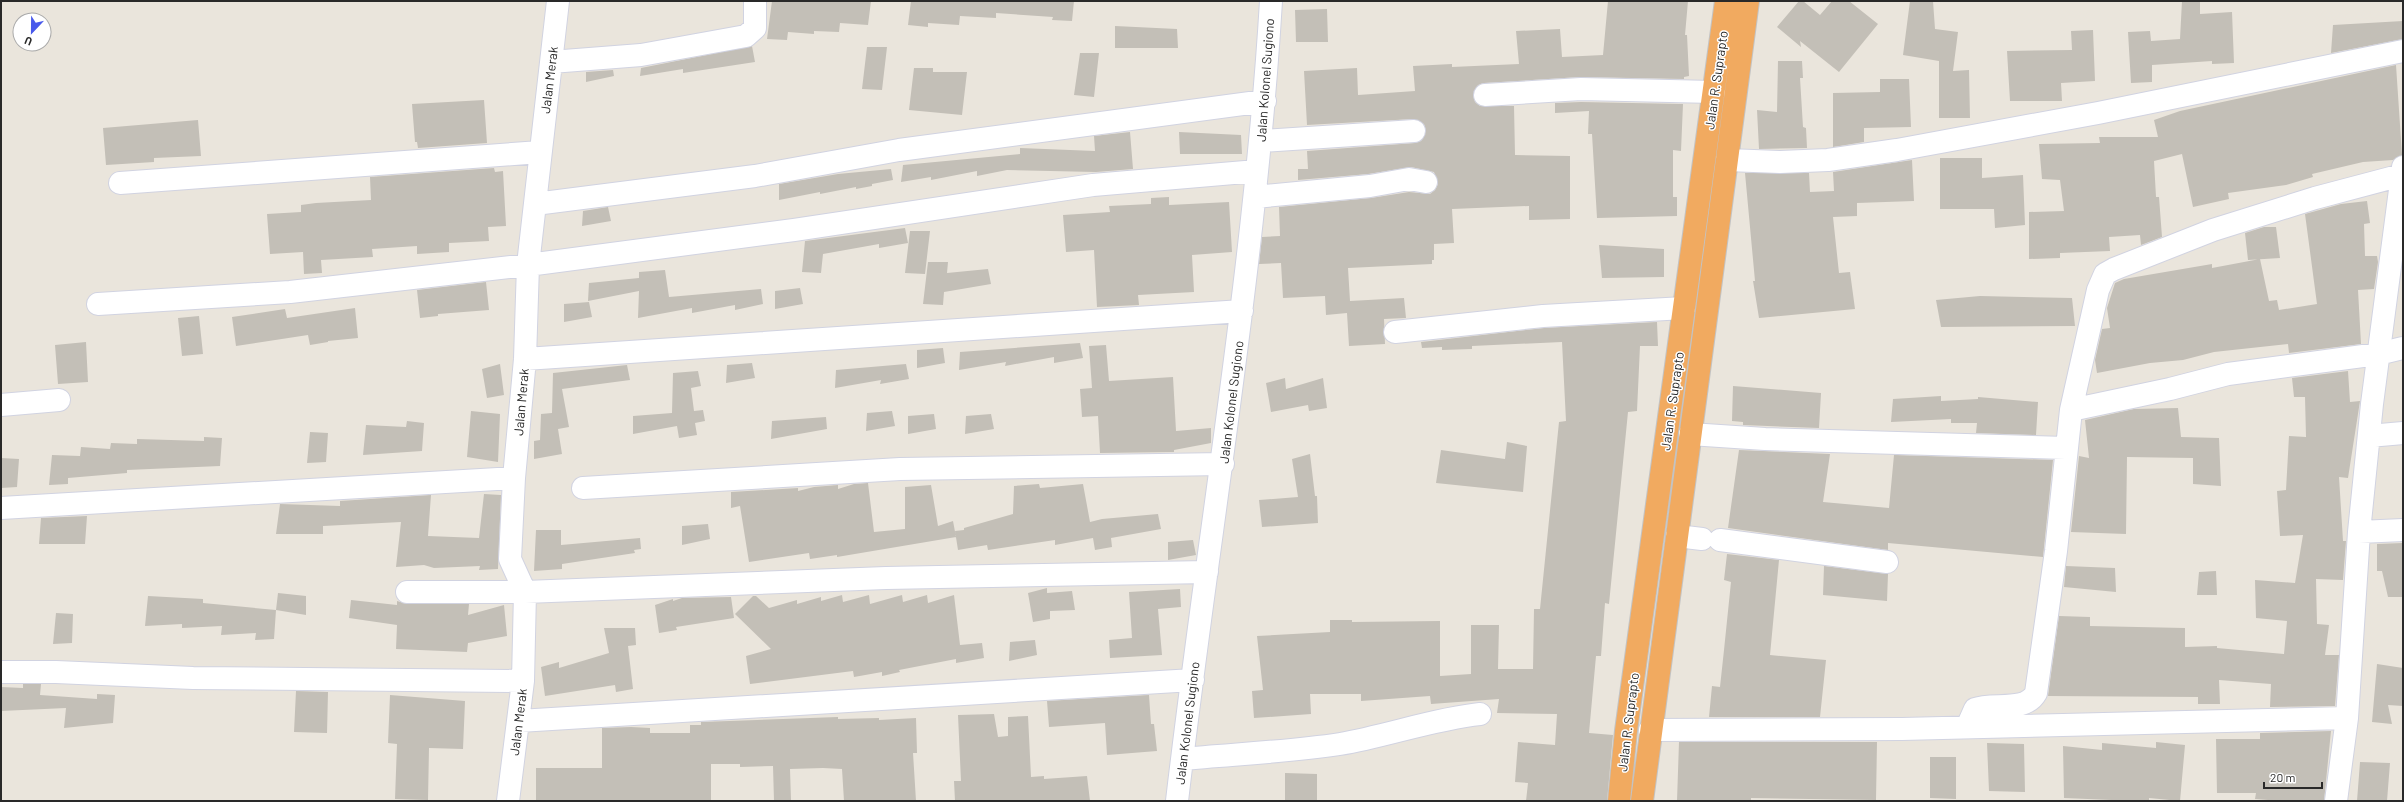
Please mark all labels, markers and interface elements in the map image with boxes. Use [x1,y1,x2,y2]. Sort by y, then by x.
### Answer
north arrow [12,12,52,52]
street label: Jalan Kolonel Sugiono [1253,18,1277,142]
street label: Jalan R. Suprapto [1701,30,1731,130]
text: U [22,34,34,49]
street label: Jalan Merak [537,45,561,114]
street label: Jalan Kolonel Sugiono [1216,340,1246,464]
street label: Jalan R. Suprapto [1657,351,1687,451]
street label: Jalan Merak [510,367,532,436]
street label: Jalan Kolonel Sugiono [1172,661,1202,785]
street label: Jalan R. Suprapto [1614,672,1642,772]
street label: Jalan Merak [506,687,530,756]
scale bar [2264,764,2322,790]
text: 20 m [2270,770,2296,784]

